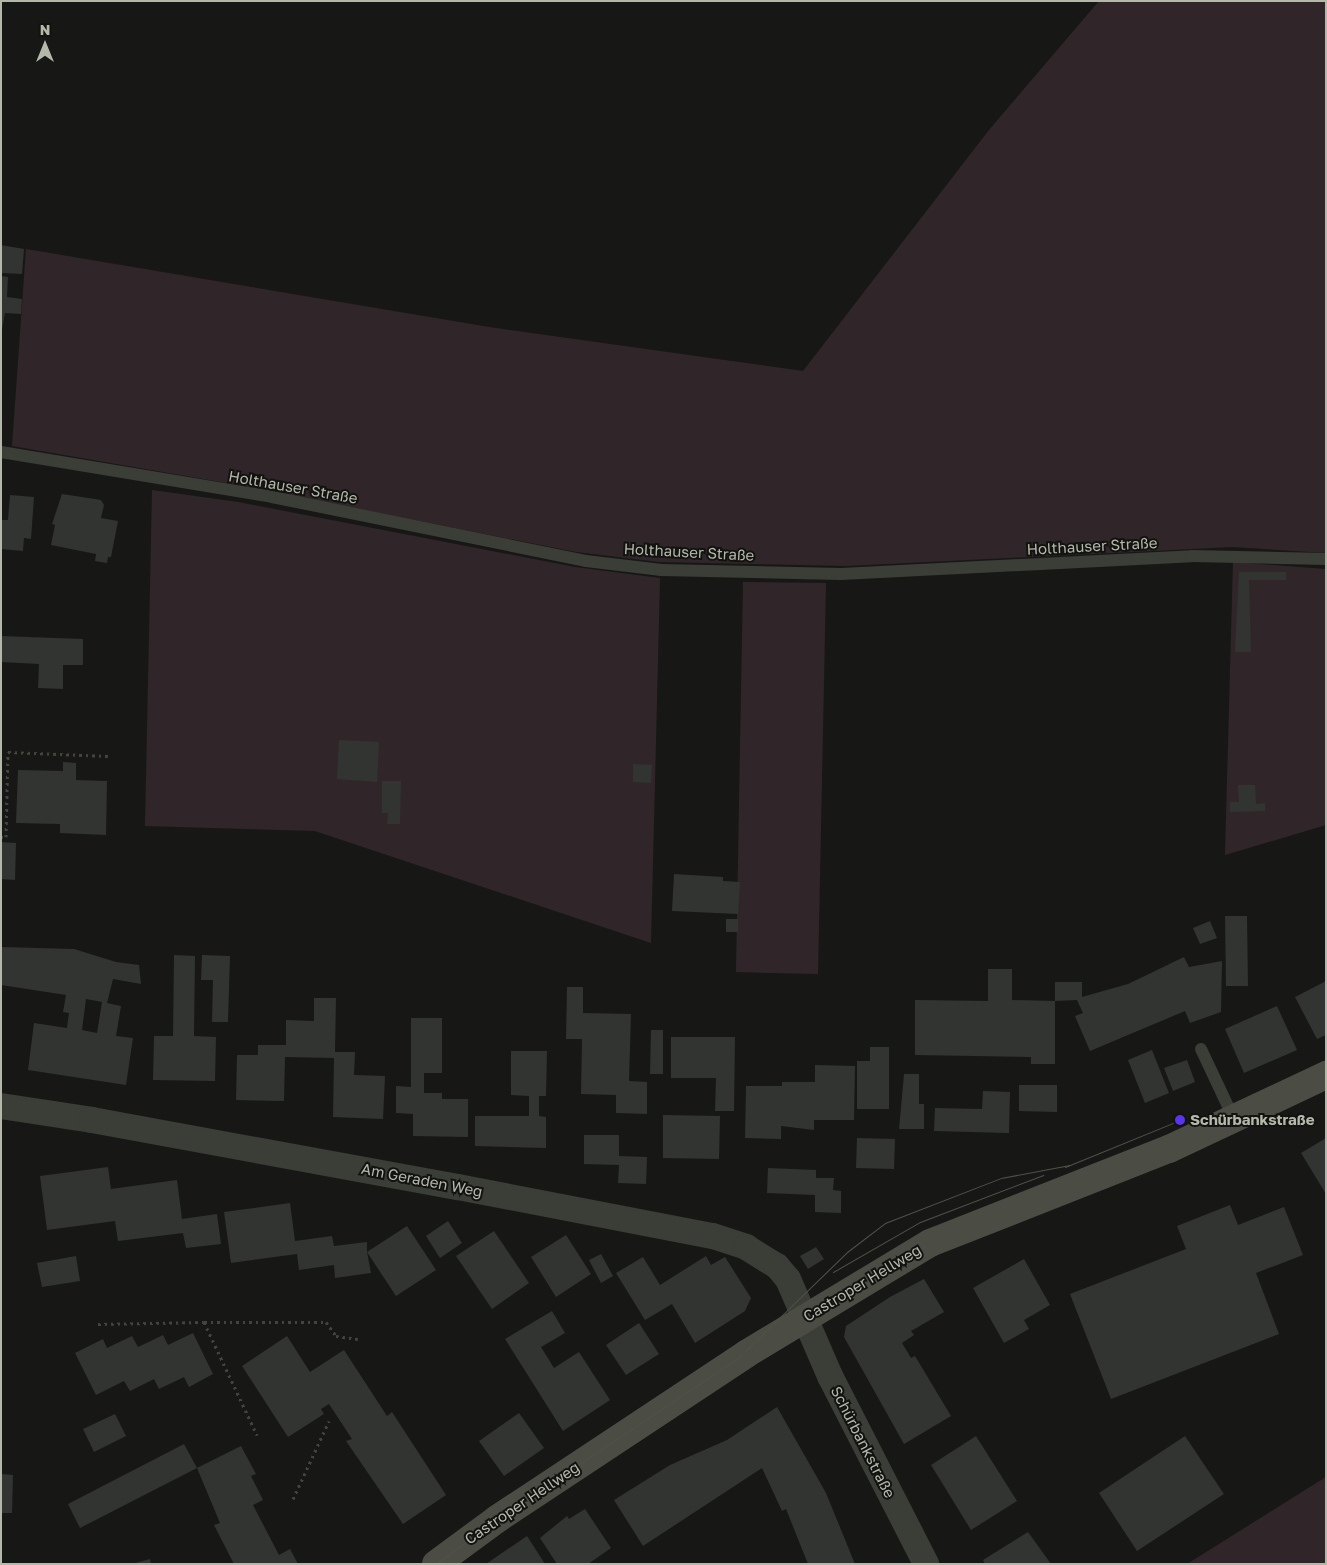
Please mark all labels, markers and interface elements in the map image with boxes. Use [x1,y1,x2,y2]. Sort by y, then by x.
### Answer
north arrow [20,20,70,70]
text: N [40,21,50,38]
street label: Holthauser Straße [227,467,359,507]
street label: Holthauser Straße [1026,534,1158,558]
street label: Holthauser Straße [623,540,755,564]
place label: Schürbankstraße [1190,1111,1315,1129]
marker: Schürbankstraße [1174,1114,1186,1126]
street label: Am Geraden Weg [360,1159,484,1201]
street label: Castroper Hellweg [800,1241,924,1325]
street label: Schürbankstraße [827,1383,899,1501]
street label: Castroper Hellweg [461,1458,583,1548]

